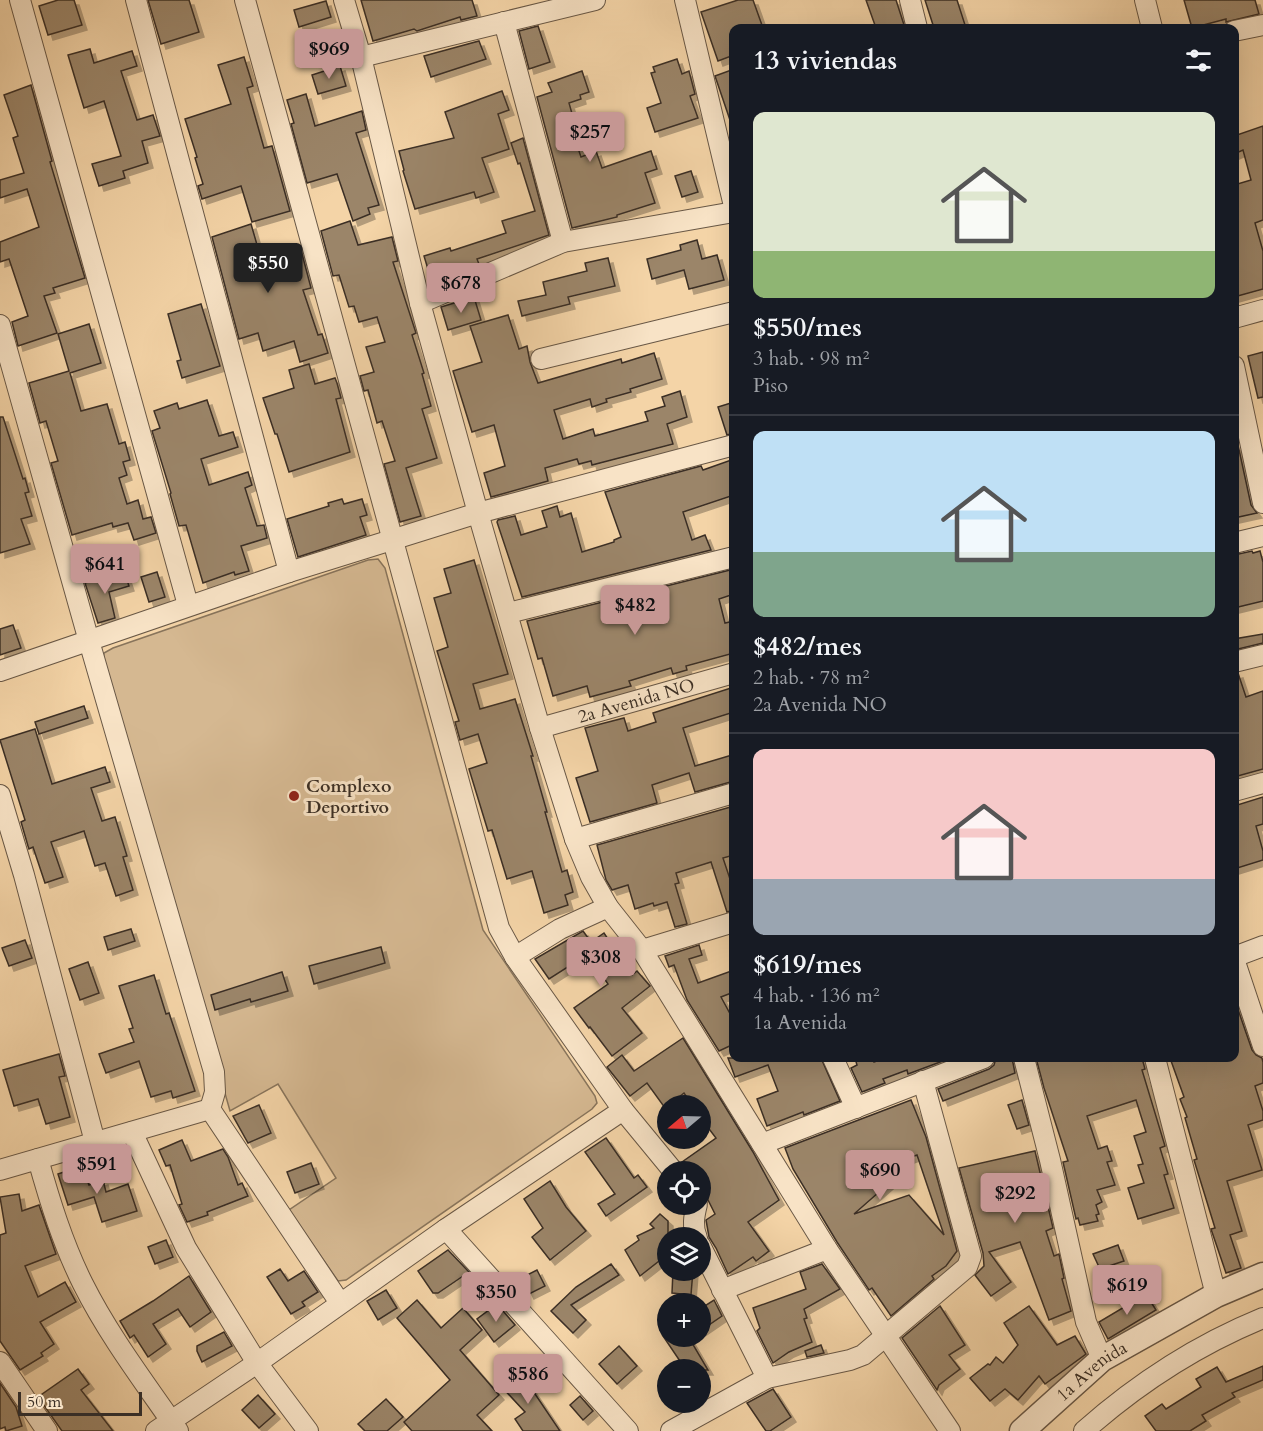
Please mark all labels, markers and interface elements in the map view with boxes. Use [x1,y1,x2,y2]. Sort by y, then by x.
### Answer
pin: $969 [293,29,365,80]
text: $969 [309,35,349,62]
text: 13 viviendas [753,43,897,78]
icon: filters [1182,44,1215,77]
pin: $257 [554,112,626,163]
text: $257 [570,118,610,145]
icon: home [930,151,1038,259]
pin: $550 [232,243,304,294]
text: $550 [248,249,288,276]
pin: $678 [425,263,497,314]
text: $678 [441,269,481,296]
text: $550/mes [753,310,862,345]
text: 3 hab. · 98 m² [753,345,869,372]
text: Piso [753,372,788,399]
icon: home [930,470,1038,578]
pin: $641 [69,544,141,595]
text: $641 [85,550,125,577]
pin: $482 [599,585,671,636]
text: $482 [615,591,655,618]
text: $482/mes [753,629,862,664]
text: 2 hab. · 78 m² [753,664,869,691]
street label: 2a Avenida NO [575,673,698,730]
text: 2a Avenida NO [753,691,887,718]
place label: Complexo Deportivo [306,774,392,820]
icon: home [930,788,1038,896]
marker: Complexo Deportivo [287,789,301,803]
pin: $308 [565,937,637,988]
text: $308 [581,943,621,970]
text: $619/mes [753,947,862,982]
text: 4 hab. · 136 m² [753,982,880,1009]
text: 1a Avenida [753,1009,847,1036]
north arrow [657,1095,711,1149]
map controls [657,1095,711,1413]
pin: $591 [61,1144,133,1195]
text: $591 [77,1150,117,1177]
pin: $690 [844,1150,916,1201]
text: $690 [860,1156,900,1183]
button: locate [657,1161,711,1215]
pin: $292 [979,1173,1051,1224]
text: $292 [995,1179,1035,1206]
button: layers [657,1227,711,1281]
pin: $619 [1091,1265,1163,1316]
text: $619 [1107,1271,1147,1298]
pin: $350 [460,1272,532,1323]
text: $350 [476,1278,516,1305]
button: + [657,1293,711,1347]
street label: 1a Avenida [1051,1335,1132,1407]
pin: $586 [492,1354,564,1405]
button: − [657,1359,711,1413]
text: $586 [508,1360,548,1387]
scale bar [18,1389,142,1416]
text: 50 m [27,1391,61,1413]

